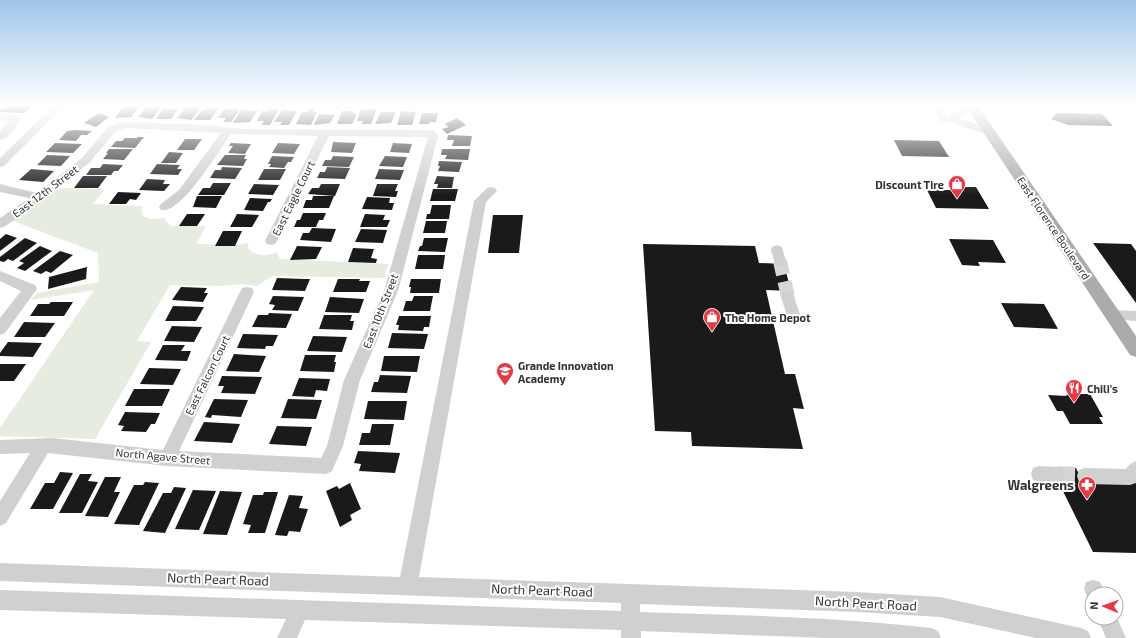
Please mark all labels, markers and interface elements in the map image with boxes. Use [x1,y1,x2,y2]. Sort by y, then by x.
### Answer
street label: East Eagle Court [269,158,317,238]
street label: East 12th Street [10,162,80,220]
shop icon: Discount Tire [947,174,967,199]
street label: East Florence Boulevard [1015,174,1093,282]
place label: Discount Tire [875,178,944,191]
street label: East 10th Street [360,272,400,350]
shop icon: The Home Depot [702,307,722,332]
place label: The Home Depot [725,311,811,324]
street label: East Falcon Court [182,333,232,417]
place label: Grande Innovation Academy [518,359,614,386]
school or university icon: Grande Innovation Academy [495,361,515,386]
restaurant icon: Chili's [1064,378,1084,403]
place label: Chili's [1087,382,1118,395]
street label: North Agave Street [115,445,211,467]
pharmacy icon: Walgreens [1077,475,1097,500]
place label: Walgreens [1007,477,1074,493]
street label: North Peart Road [167,569,269,589]
street label: North Peart Road [491,580,593,600]
north arrow [1084,586,1124,626]
street label: North Peart Road [815,592,917,614]
text: N [1087,601,1100,610]

